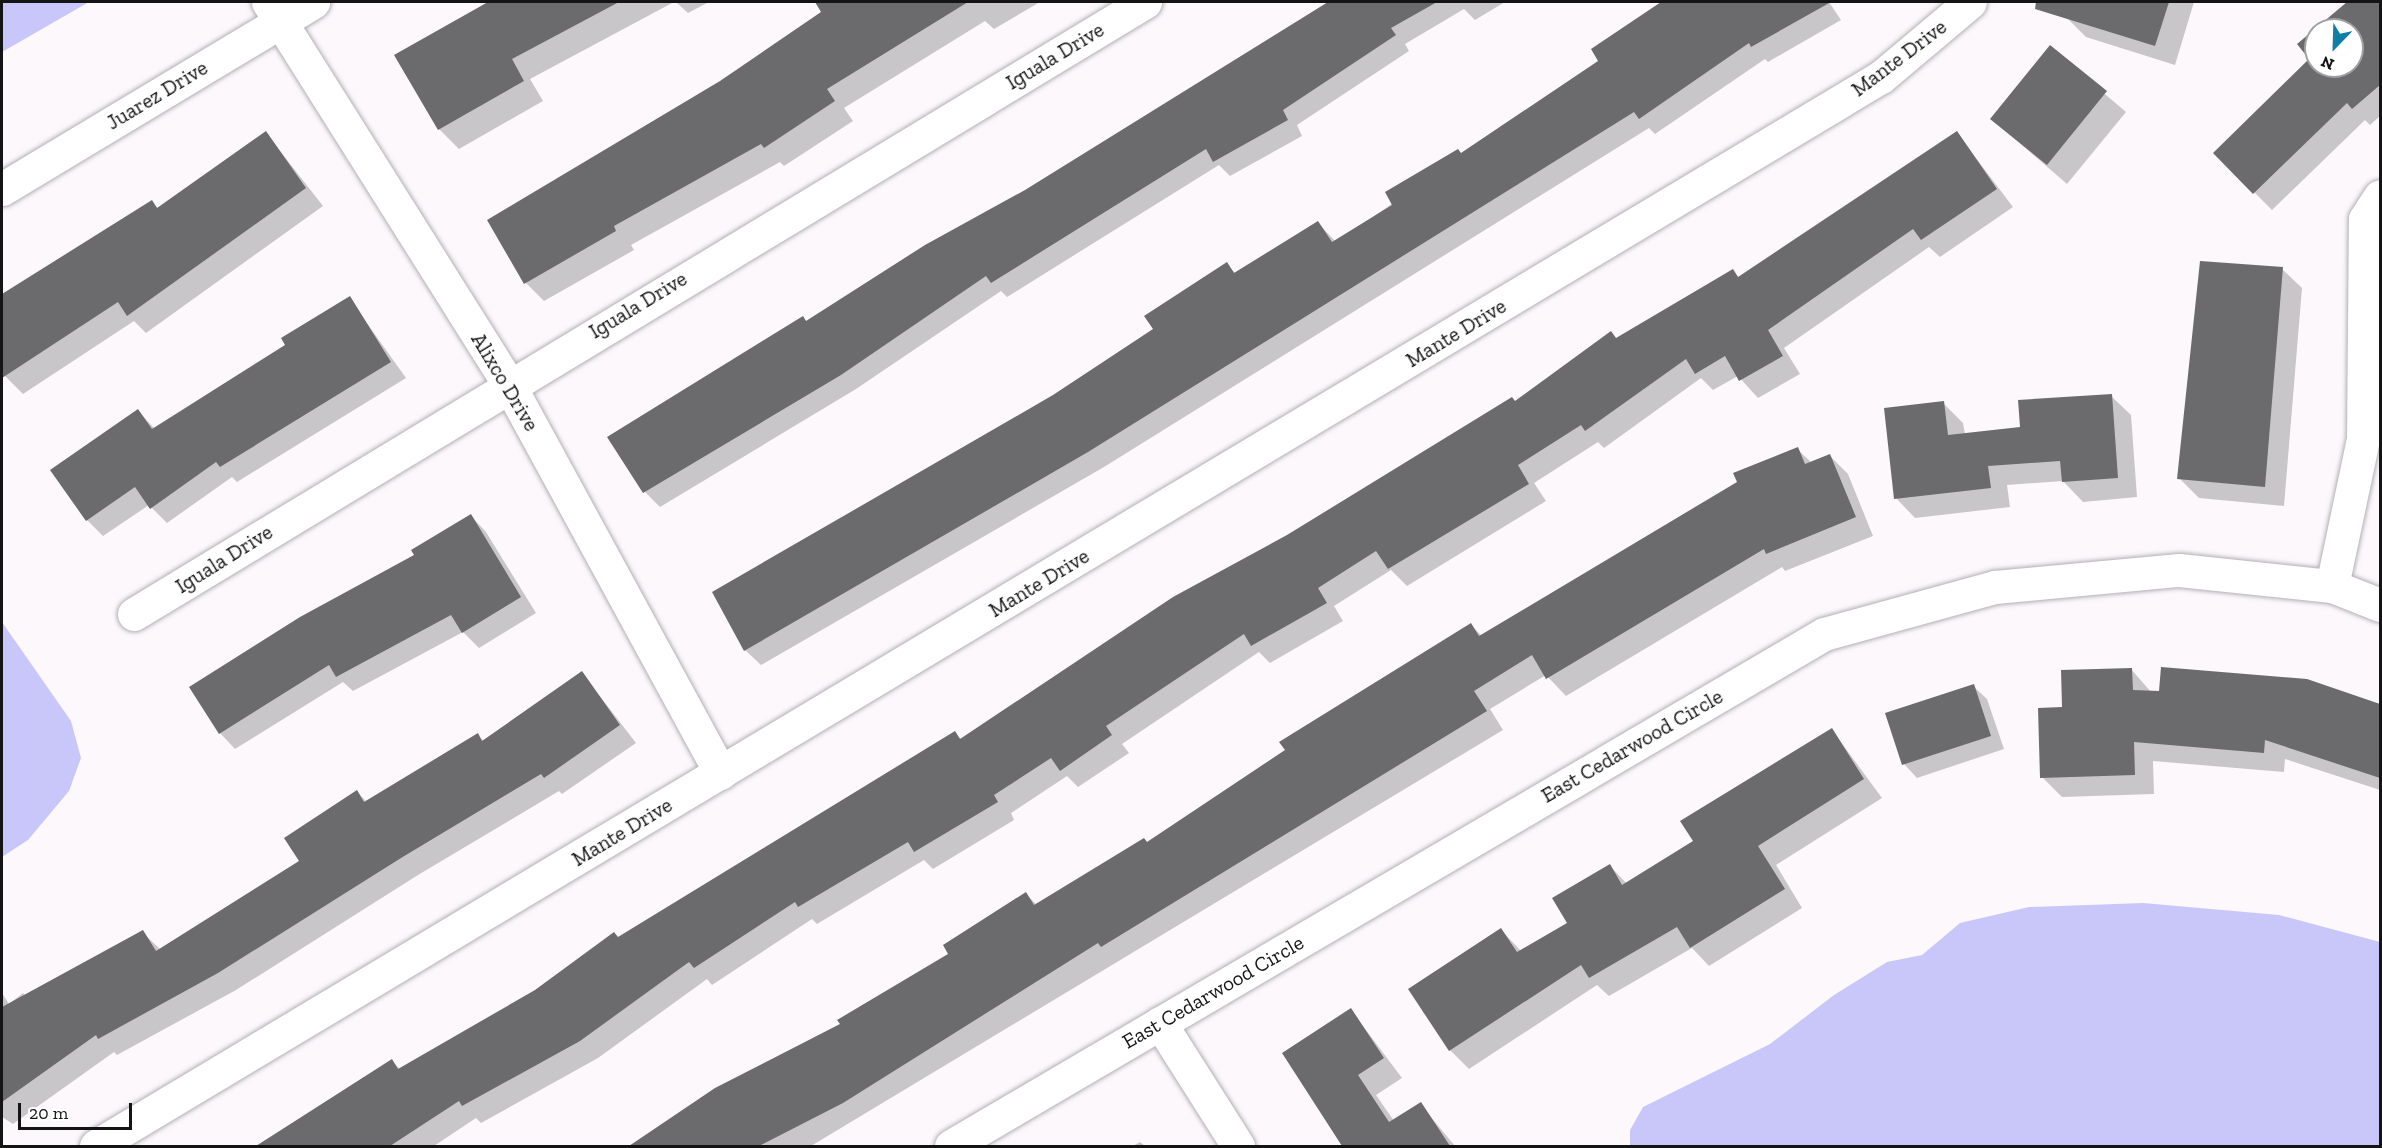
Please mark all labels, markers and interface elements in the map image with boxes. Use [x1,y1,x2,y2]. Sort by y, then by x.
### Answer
street label: Mante Drive [1847,14,1951,102]
street label: Iguala Drive [1002,17,1108,95]
north arrow [2304,18,2364,78]
text: N [2318,52,2337,74]
street label: Juarez Drive [102,55,212,135]
street label: Iguala Drive [585,266,691,344]
street label: Mante Drive [1401,293,1511,373]
street label: Alixco Drive [466,328,544,436]
street label: Iguala Drive [171,519,277,599]
street label: Mante Drive [984,543,1094,623]
street label: East Cedarwood Circle [1537,684,1727,808]
street label: Mante Drive [567,792,677,872]
street label: East Cedarwood Circle [1118,930,1308,1054]
scale bar [21,1091,135,1129]
text: 20 m [29,1102,68,1124]

